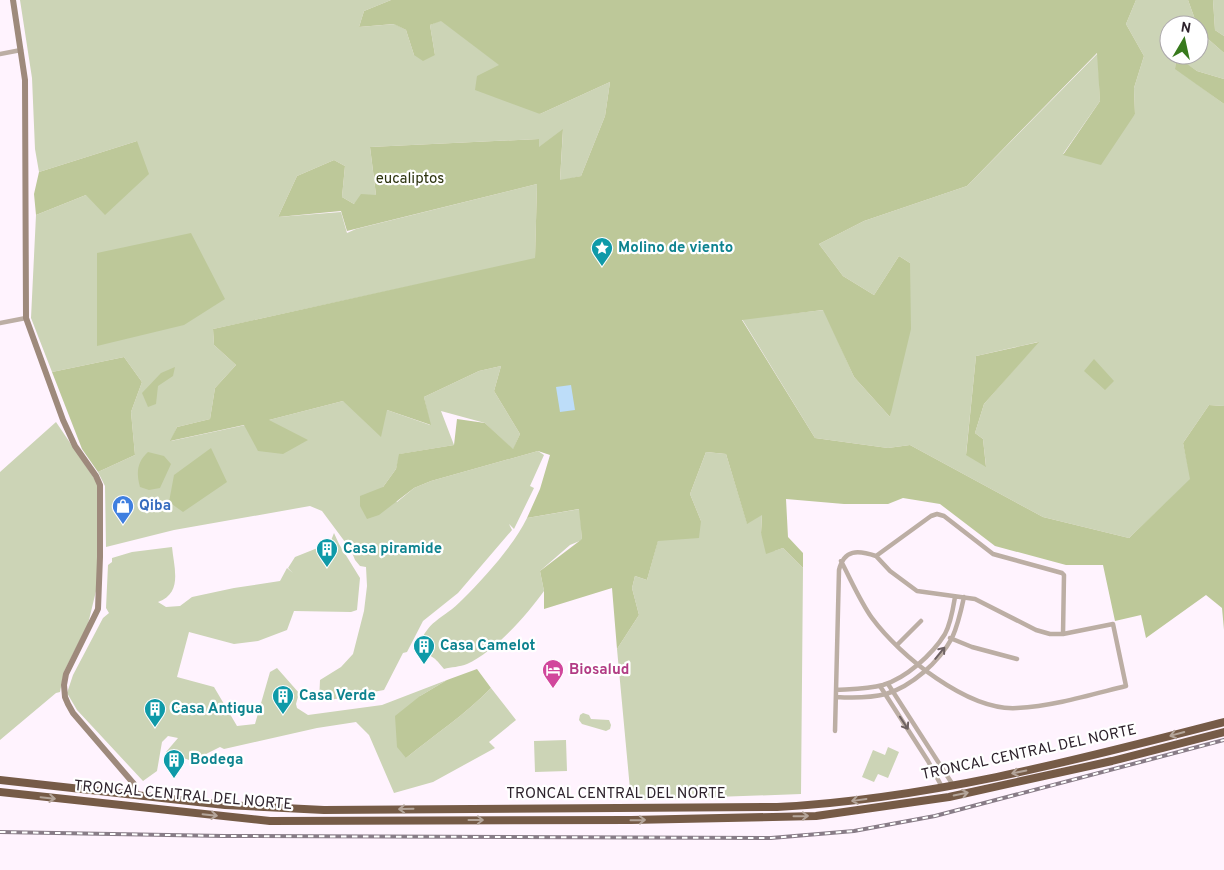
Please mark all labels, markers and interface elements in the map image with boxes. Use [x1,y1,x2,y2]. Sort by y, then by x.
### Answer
north arrow [1159,15,1209,65]
text: N [1179,19,1192,38]
park label: eucaliptos [376,170,444,189]
place icon: Molino de viento [590,236,614,267]
place label: Molino de viento [618,239,733,258]
shop icon: Qiba [111,494,135,525]
place label: Qiba [139,497,171,516]
building icon: Casa piramide [315,537,339,568]
place label: Casa piramide [343,540,442,559]
building icon: Casa Camelot [412,634,436,665]
place label: Casa Camelot [440,637,536,656]
one-way arrow [935,647,946,660]
hotel icon: Biosalud [541,658,565,689]
place label: Biosalud [569,661,629,680]
building icon: Casa Verde [271,684,295,715]
place label: Casa Verde [299,687,376,706]
building icon: Casa Antigua [143,697,167,728]
place label: Casa Antigua [171,700,263,719]
one-way arrow [899,716,909,730]
street label: TRONCAL CENTRAL DEL NORTE [920,721,1138,785]
one-way arrow [1169,730,1185,739]
building icon: Bodega [162,748,186,779]
place label: Bodega [190,751,243,770]
one-way arrow [1011,768,1027,777]
street label: TRONCAL CENTRAL DEL NORTE [73,777,293,815]
street label: TRONCAL CENTRAL DEL NORTE [506,785,726,804]
one-way arrow [953,789,969,798]
one-way arrow [40,793,56,803]
one-way arrow [851,795,867,805]
one-way arrow [398,804,414,814]
one-way arrow [202,810,218,820]
one-way arrow [792,812,808,821]
one-way arrow [467,815,483,825]
one-way arrow [630,815,646,824]

